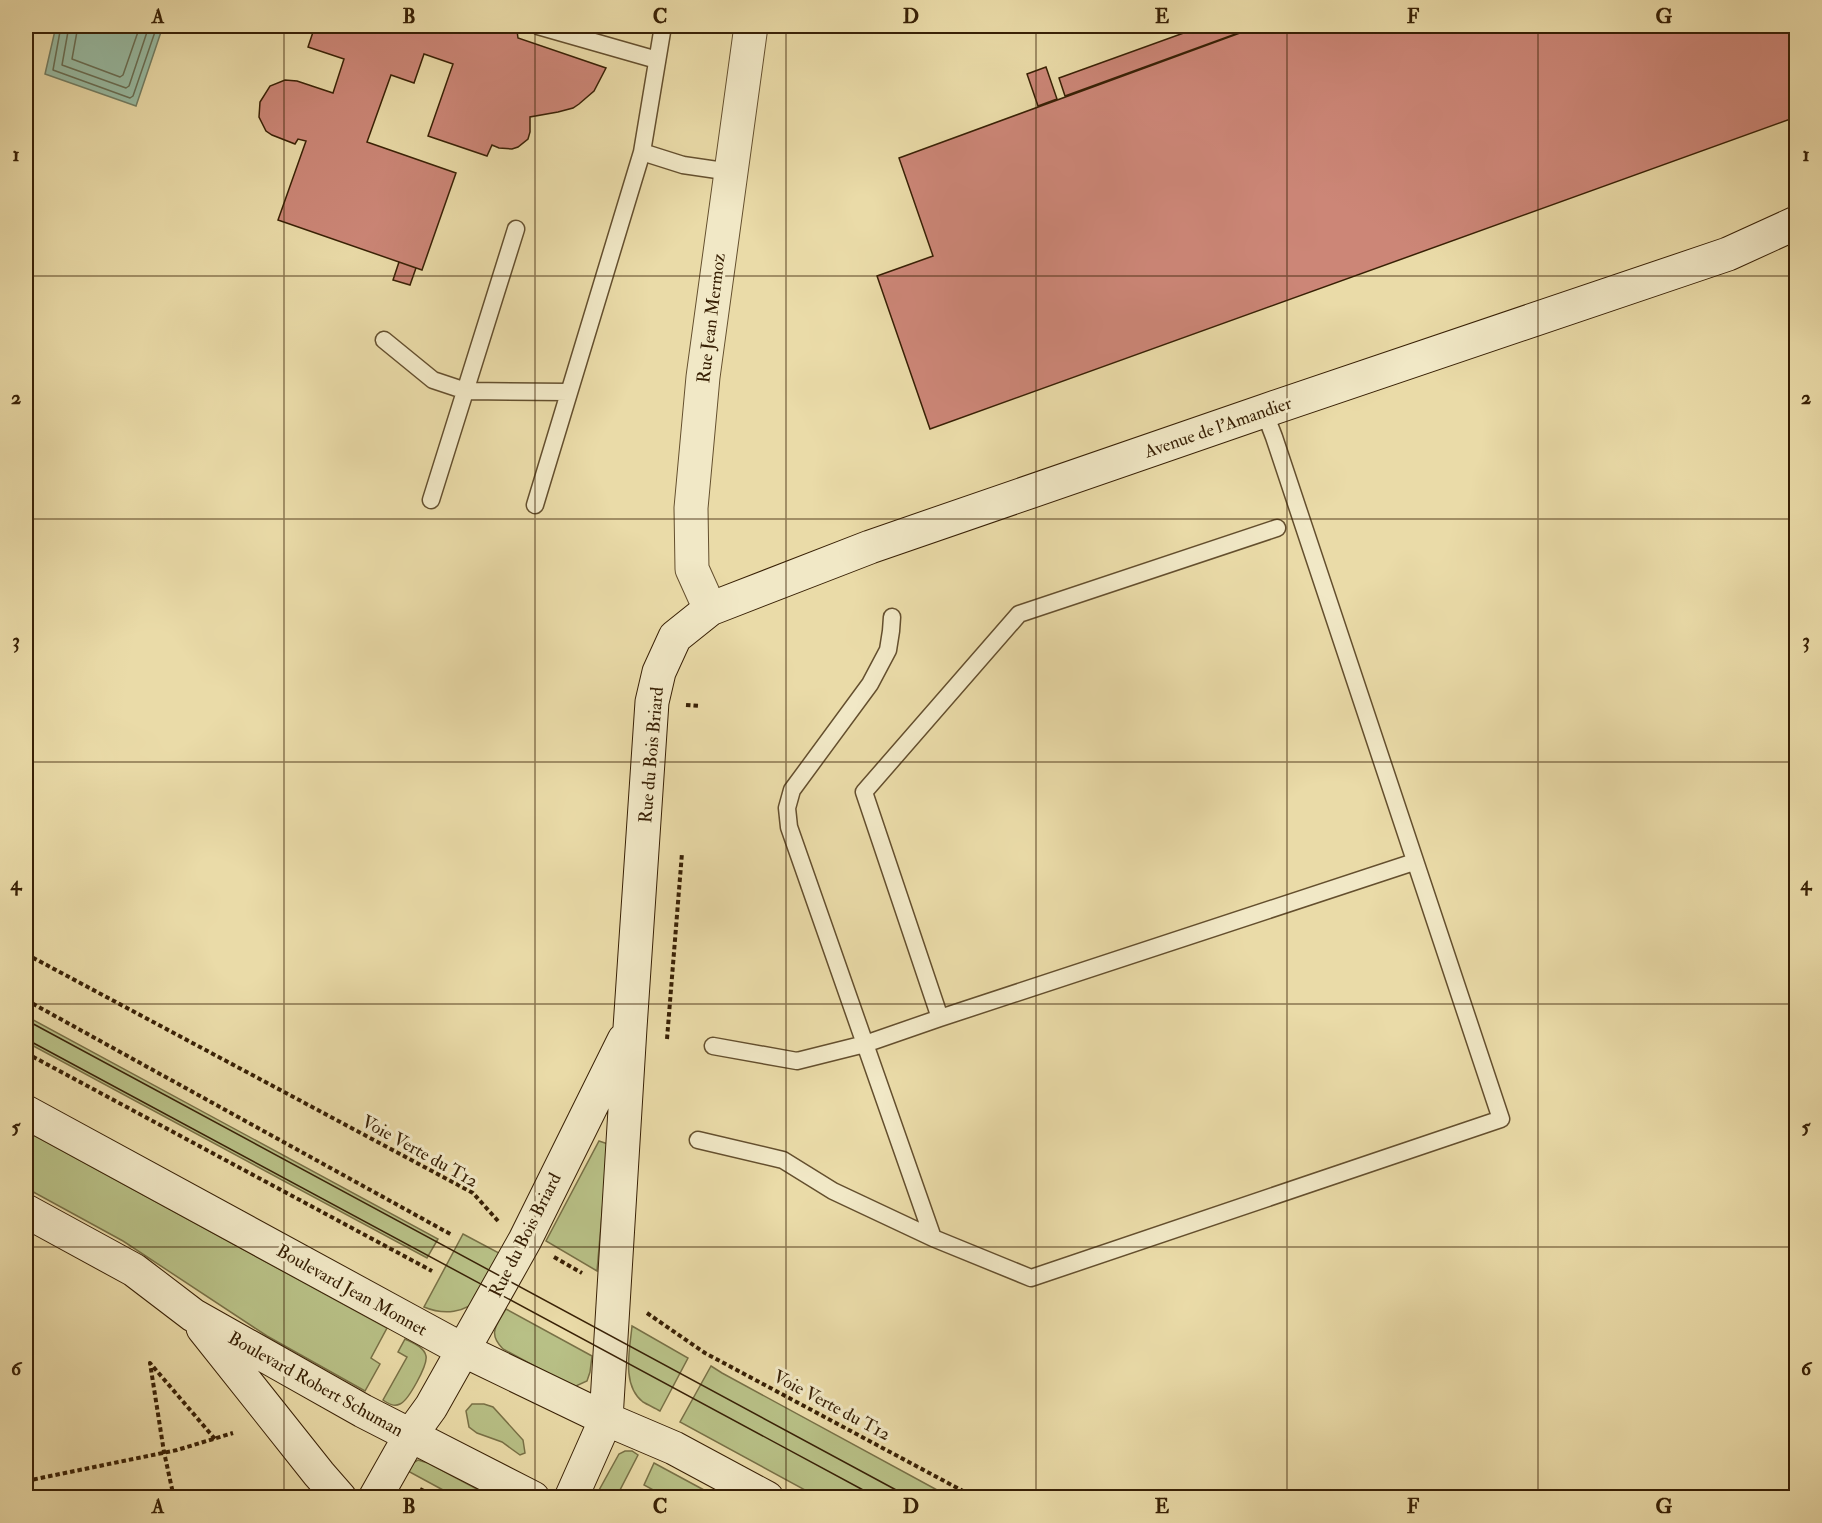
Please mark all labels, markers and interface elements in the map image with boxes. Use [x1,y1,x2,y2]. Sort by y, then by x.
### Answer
text: A [151,4,165,29]
text: B [402,4,416,29]
text: C [653,4,667,29]
text: D [903,4,919,29]
text: E [1155,4,1170,29]
text: F [1407,4,1420,29]
text: G [1656,4,1673,29]
text: 1 [12,142,20,167]
text: 1 [1802,142,1810,167]
street label: Rue Jean Mermoz [692,251,731,384]
text: 2 [11,385,21,410]
text: 2 [1801,385,1811,410]
street label: Avenue de l'Amandier [1140,391,1295,464]
text: 3 [12,628,20,653]
text: 3 [1802,628,1810,653]
street label: Rue du Bois Briard [634,686,669,824]
text: 4 [10,871,23,896]
text: 4 [1800,871,1813,896]
street label: Voie Verte du T12 [358,1110,482,1193]
text: 5 [12,1114,22,1139]
text: 5 [1802,1114,1812,1139]
street label: Rue du Bois Briard [484,1169,567,1301]
street label: Boulevard Jean Monnet [272,1239,431,1341]
street label: Boulevard Robert Schuman [224,1327,407,1442]
text: 6 [11,1356,23,1381]
text: 6 [1801,1356,1813,1381]
street label: Voie Verte du T12 [769,1365,894,1446]
text: A [151,1494,165,1519]
text: B [402,1494,416,1519]
text: C [653,1494,667,1519]
text: D [903,1494,919,1519]
text: E [1155,1494,1170,1519]
text: F [1407,1494,1420,1519]
text: G [1656,1494,1673,1519]

